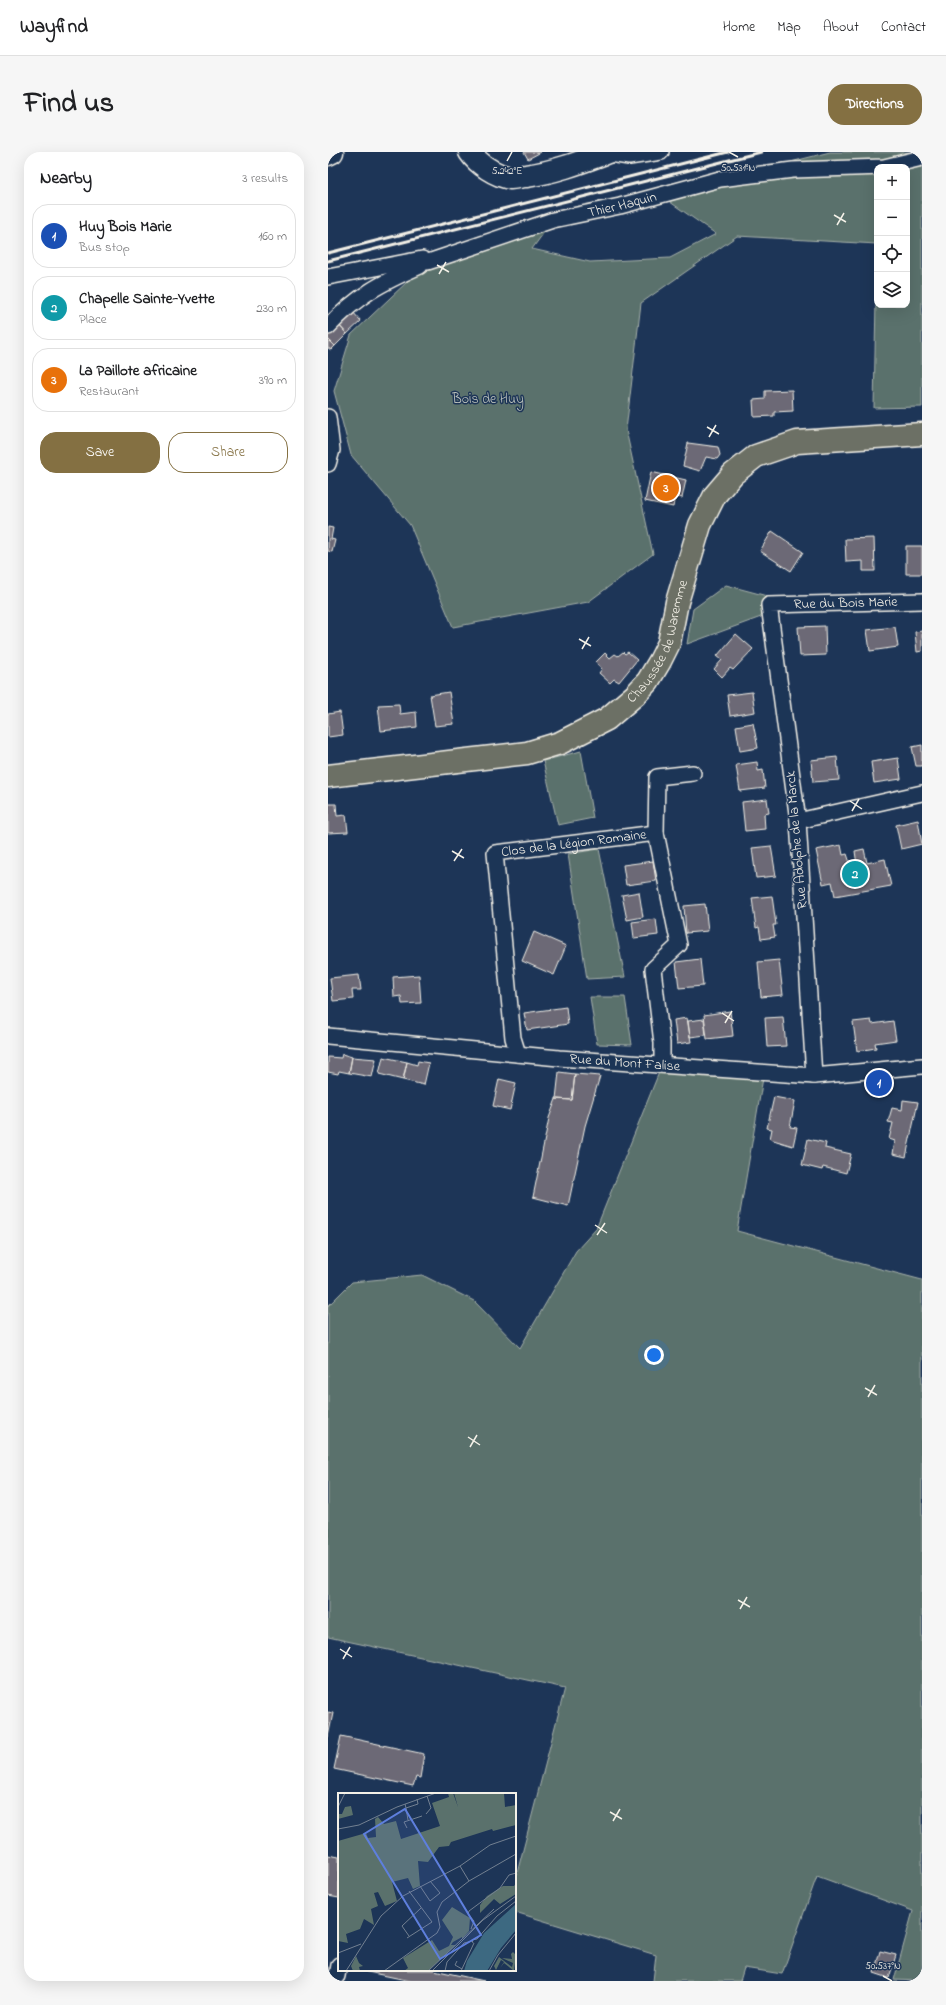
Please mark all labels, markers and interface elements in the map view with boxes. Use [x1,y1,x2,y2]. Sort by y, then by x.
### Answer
text: Wayfind [20,14,88,41]
text: Home [723,17,755,38]
text: Map [777,17,801,38]
text: About [823,17,859,38]
text: Contact [881,17,926,38]
text: Find us [24,84,114,125]
button: Directions [828,84,922,125]
text: 50.531°N [721,161,756,176]
text: 5.242°E [492,164,522,179]
map controls [874,164,910,308]
button: + [874,164,910,200]
text: Nearby [40,166,92,191]
text: 3 results [242,169,288,188]
street label: Thier Haquin [586,186,659,223]
button: − [874,200,910,236]
text: Huy Bois Marie [79,216,172,238]
text: 1 [52,227,56,246]
text: 160 m [258,227,287,246]
button: locate [874,236,910,272]
text: Bus stop [79,238,130,257]
button: layers [874,272,910,308]
text: Chapelle Sainte-Yvette [79,288,215,310]
text: 2 [51,299,57,318]
text: 230 m [256,299,287,318]
text: Place [79,310,107,329]
text: La Paillote africaine [79,360,197,382]
text: 3 [51,371,57,390]
text: 390 m [259,371,287,390]
text: Restaurant [79,382,139,401]
park label: Bois de Huy [451,389,524,411]
button: Save [40,432,160,473]
button: Share [168,432,288,473]
pin: 3 [653,473,679,503]
street label: Chaussée de Waremme [622,577,694,708]
street label: Rue du Bois Marie [793,591,898,615]
street label: Rue Adolphe de la Marck [780,769,814,910]
street label: Clos de la Légion Romaine [500,824,648,863]
pin: 2 [842,859,868,889]
street label: Rue du Mont Falise [569,1048,681,1077]
pin: 1 [866,1068,892,1098]
your location [644,1345,664,1365]
inset map [338,1793,516,1971]
text: 50.537°N [865,1959,901,1974]

